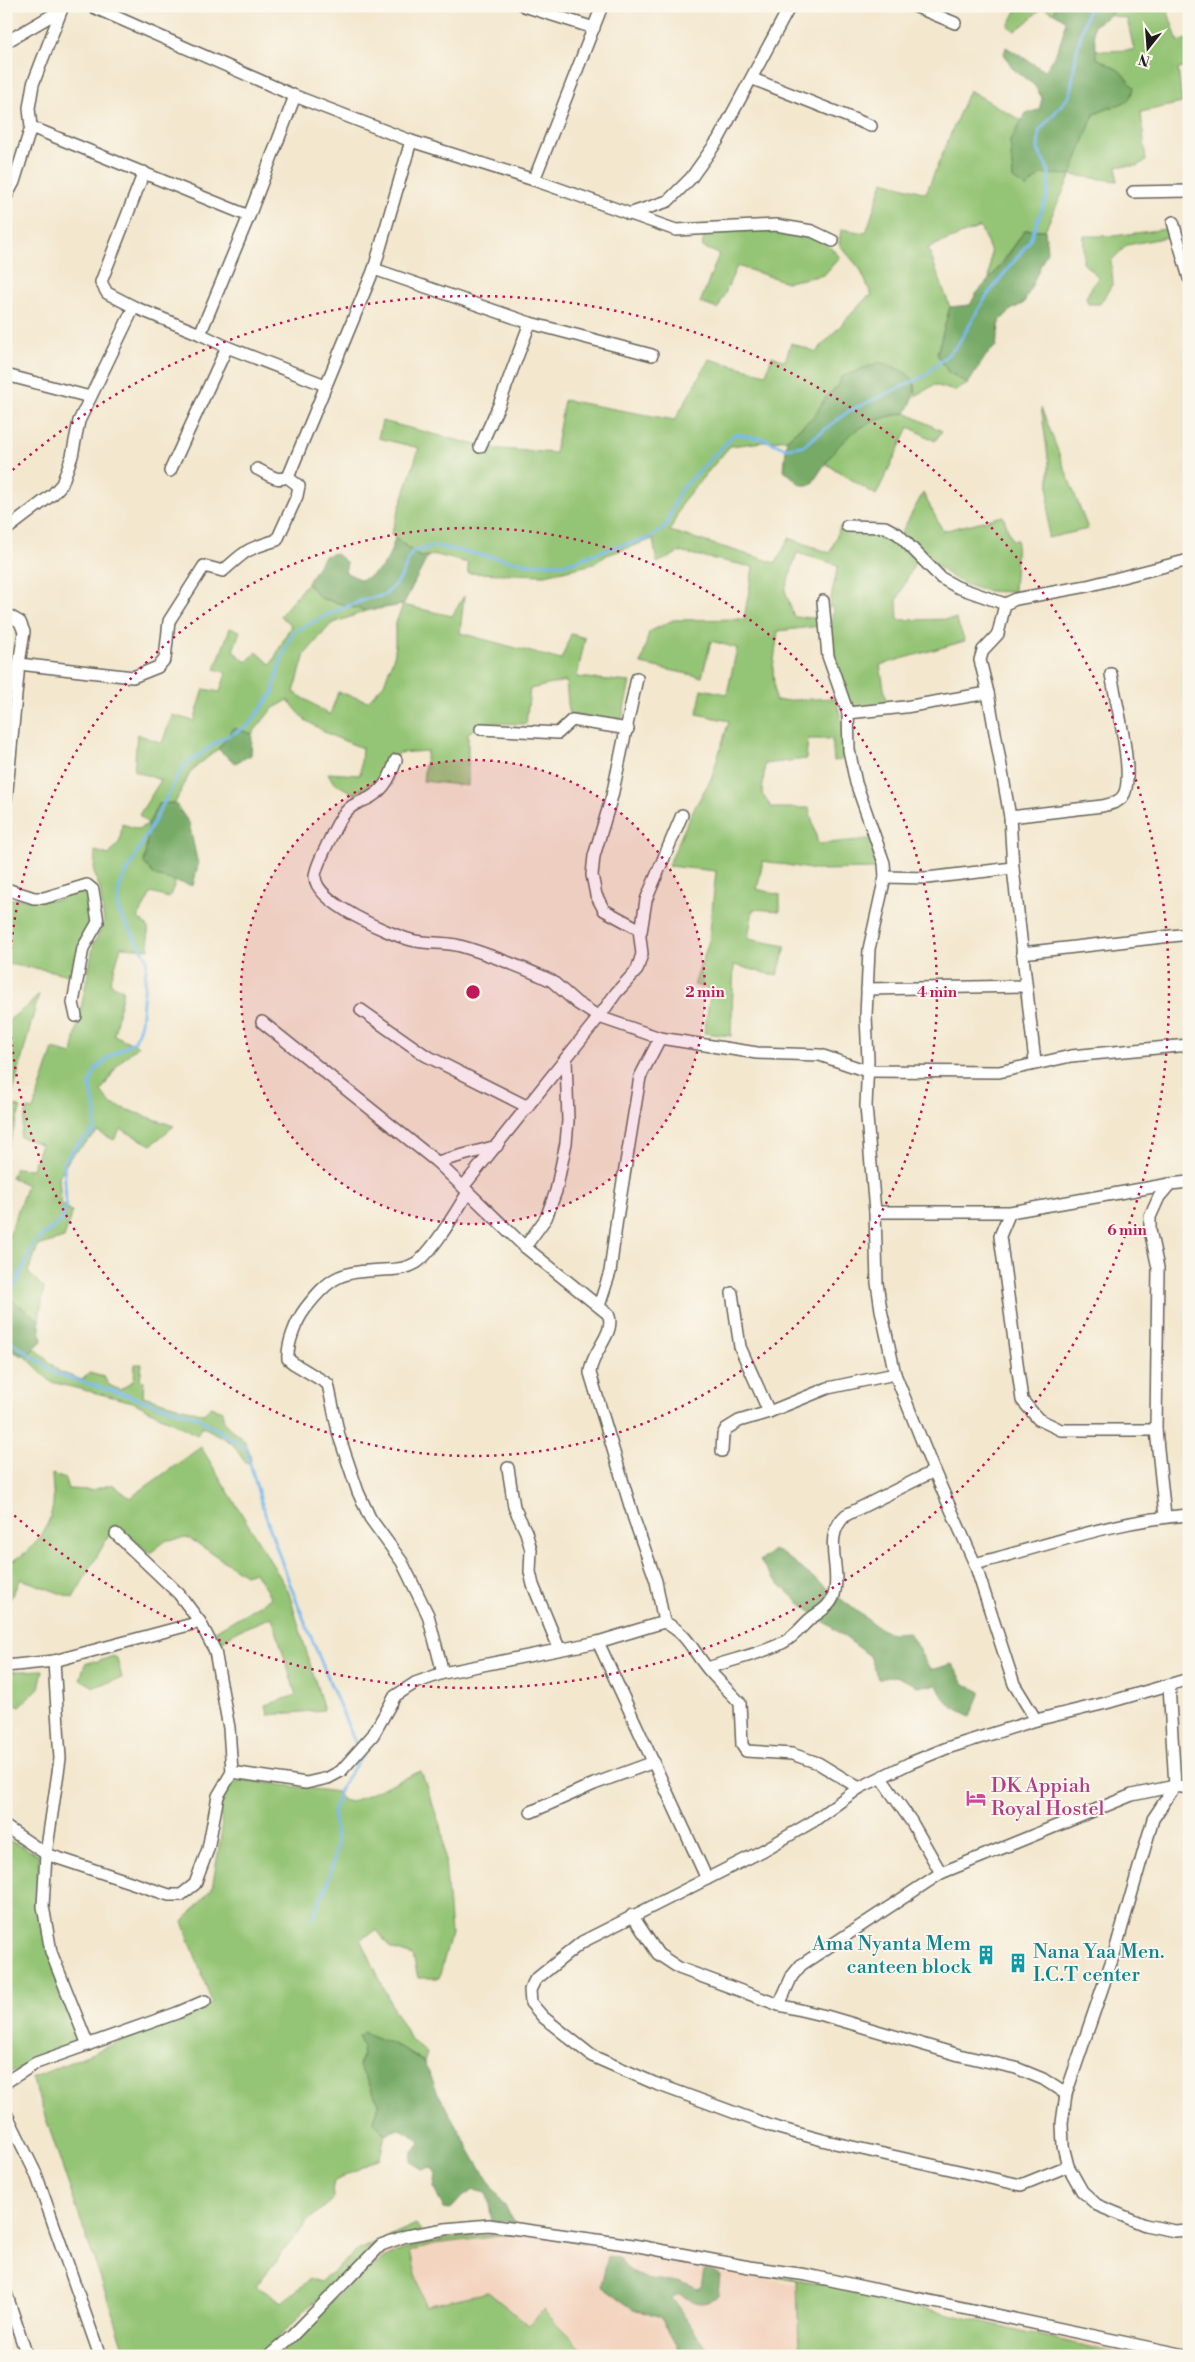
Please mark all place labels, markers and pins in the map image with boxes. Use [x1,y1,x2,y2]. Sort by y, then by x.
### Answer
centre of rings [464,983,482,1001]
place label: DK Appiah Royal Hostel [991,1774,1104,1822]
hotel icon: DK Appiah Royal Hostel [965,1787,987,1809]
place label: Ama Nyanta Mem canteen block [811,1932,973,1980]
place label: Nana Yaa Men. I.C.T center [1033,1940,1165,1988]
building icon: Ama Nyanta Mem canteen block [975,1944,997,1966]
building icon: Nana Yaa Men. I.C.T center [1007,1952,1029,1974]

